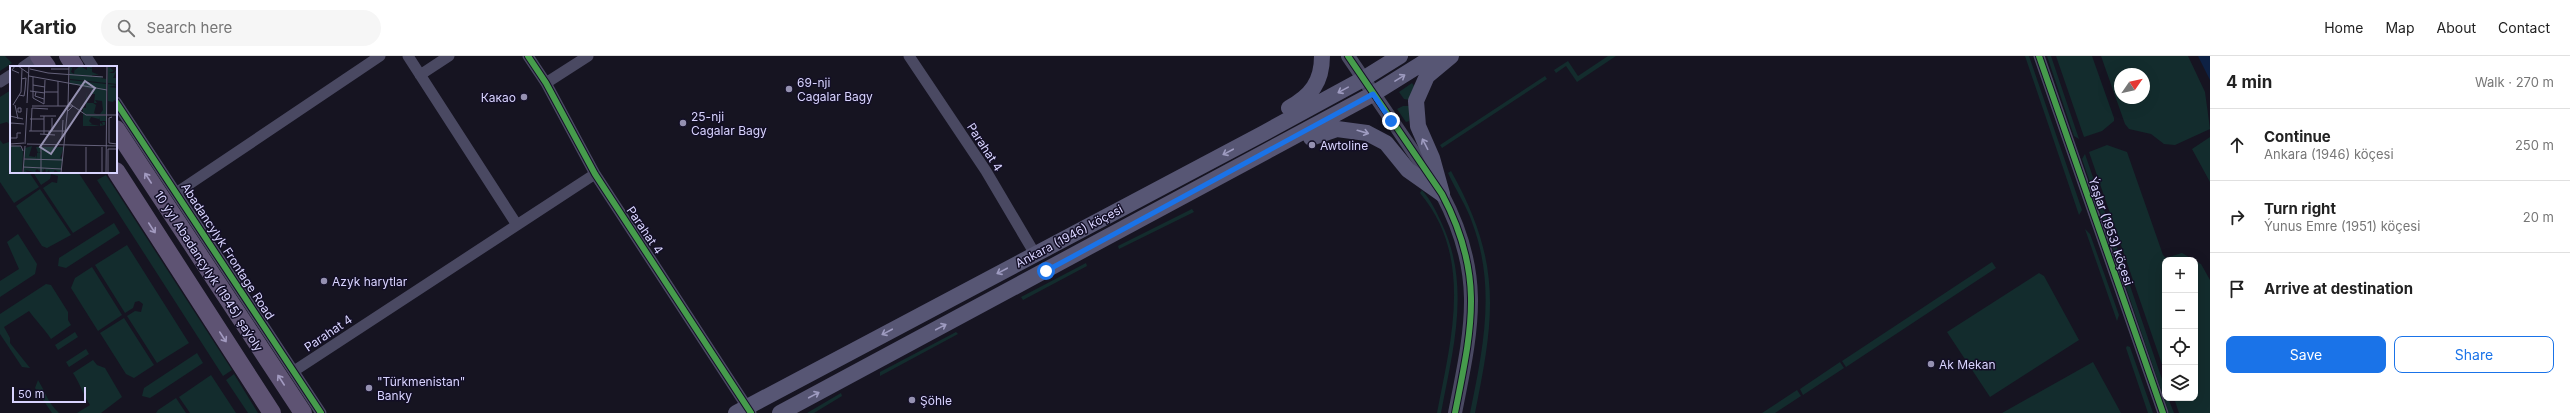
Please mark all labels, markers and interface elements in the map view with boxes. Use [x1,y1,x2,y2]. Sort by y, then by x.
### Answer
search box [101,10,381,46]
text: Kartio [20,16,77,39]
icon: search [115,17,137,39]
text: Search here [147,18,232,37]
text: Home [2324,19,2363,36]
text: Map [2385,19,2415,36]
text: About [2437,19,2476,36]
text: Contact [2498,19,2550,36]
inset map [10,66,117,173]
north arrow [2114,68,2150,104]
text: 4 min [2226,72,2272,92]
one-way arrow [1394,73,1406,81]
text: Walk · 270 m [2475,74,2554,90]
place label: 69-nji Cagalar Bagy [797,75,873,104]
marker: 69-nji Cagalar Bagy [784,84,794,94]
one-way arrow [1337,87,1349,95]
place label: Какао [481,90,516,105]
marker: Какао [519,92,529,102]
place label: 25-nji Cagalar Bagy [691,109,767,138]
route end [1382,112,1400,130]
marker: 25-nji Cagalar Bagy [678,118,688,128]
street label: Parahat 4 [964,120,1006,174]
text: Continue [2264,127,2331,146]
one-way arrow [1356,129,1369,136]
icon: ahead [2226,134,2248,156]
text: 250 m [2515,137,2554,153]
place label: Awtoline [1320,138,1368,153]
one-way arrow [1421,138,1429,150]
marker: Awtoline [1307,140,1317,150]
text: Ankara (1946) köçesi [2264,146,2394,162]
one-way arrow [1223,149,1235,156]
one-way arrow [144,173,152,184]
street label: Ýaşlar (1953) köçesi [2085,175,2137,287]
street label: Abadancylyk Frontage Road [178,180,278,322]
street label: 10 ýyl Abadançylyk (1945) şaýoly [151,188,267,354]
text: Turn right [2264,199,2336,218]
street label: Ankara (1946) köçesi [1013,201,1125,271]
street label: Parahat 4 [624,203,667,257]
icon: right [2226,206,2248,228]
text: 20 m [2523,209,2554,225]
text: Ýunus Emre (1951) köçesi [2264,218,2420,234]
one-way arrow [148,222,157,233]
map controls [2162,257,2198,401]
button: + [2162,257,2198,293]
route start [1037,262,1055,280]
one-way arrow [996,268,1008,276]
place label: Azyk harytlar [332,274,408,289]
marker: Azyk harytlar [319,276,329,286]
icon: arrive [2226,278,2248,300]
text: Arrive at destination [2264,279,2413,298]
button: − [2162,293,2198,329]
street label: Parahat 4 [301,311,355,354]
one-way arrow [935,322,947,330]
one-way arrow [881,329,893,337]
button: locate [2162,329,2198,365]
one-way arrow [219,331,227,342]
button: Save [2226,336,2386,373]
button: Share [2394,336,2554,373]
place label: Ak Mekan [1939,357,1996,372]
marker: Ak Mekan [1926,359,1936,369]
button: layers [2162,365,2198,401]
place label: "Türkmenistan" Banky [377,374,465,403]
one-way arrow [277,375,286,386]
marker: "Türkmenistan" Banky [364,383,374,393]
scale bar [12,385,86,404]
text: 50 m [18,387,44,401]
one-way arrow [808,390,820,398]
place label: Şöhle [920,393,952,408]
marker: Şöhle [907,395,917,405]

